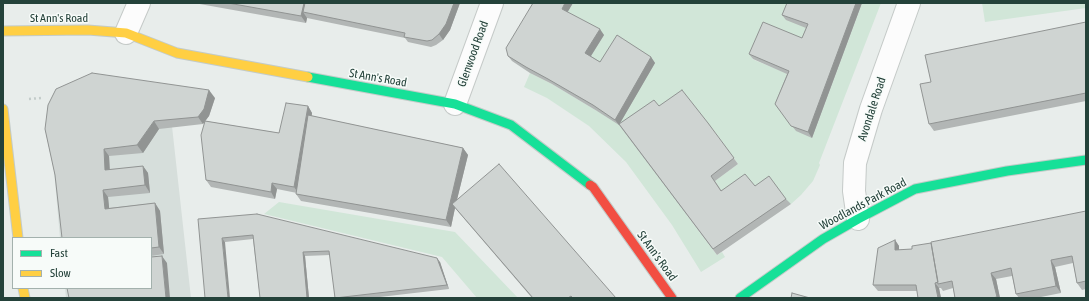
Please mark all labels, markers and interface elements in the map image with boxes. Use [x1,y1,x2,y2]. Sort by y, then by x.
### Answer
street label: St Ann's Road [30,11,88,25]
street label: Glenwood Road [454,19,492,89]
street label: St Ann's Road [348,66,408,90]
street label: Avondale Road [855,75,889,143]
street label: Woodlands Park Road [817,175,909,233]
street label: St Ann's Road [634,228,680,284]
legend [12,237,152,289]
text: Fast [50,246,68,260]
text: Slow [50,266,71,280]

